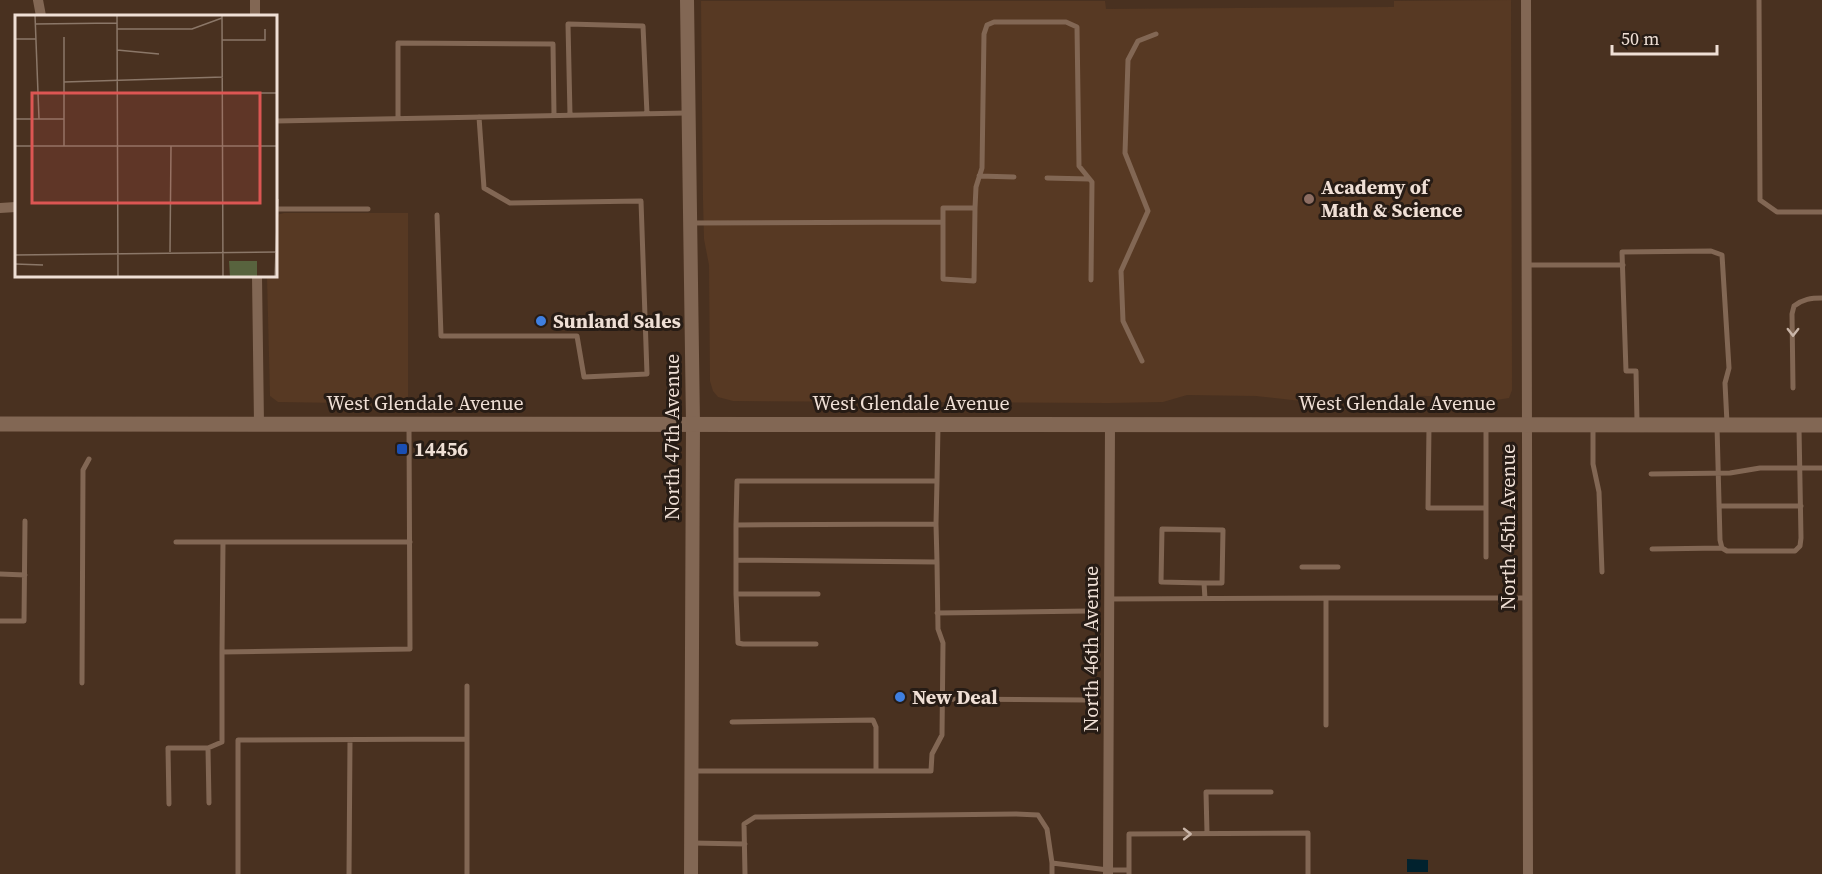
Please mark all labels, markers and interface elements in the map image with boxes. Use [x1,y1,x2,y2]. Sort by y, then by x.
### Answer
inset map [15,15,278,278]
scale bar [1612,18,1717,56]
text: 50 m [1621,26,1659,51]
place label: Academy of Math & Science [1321,173,1462,224]
marker: Academy of Math & Science [1302,192,1316,206]
place label: Sunland Sales [553,307,681,335]
marker: Sunland Sales [534,314,548,328]
one-way arrow [1786,327,1799,336]
street label: North 47th Avenue [658,354,686,520]
street label: West Glendale Avenue [326,389,524,417]
street label: West Glendale Avenue [812,389,1010,417]
street label: West Glendale Avenue [1298,389,1496,417]
place label: 14456 [414,435,468,463]
marker: 14456 [395,442,409,456]
street label: North 45th Avenue [1494,444,1522,610]
street label: North 46th Avenue [1077,566,1105,732]
place label: New Deal [912,683,998,711]
marker: New Deal [893,690,907,704]
one-way arrow [1183,827,1192,840]

